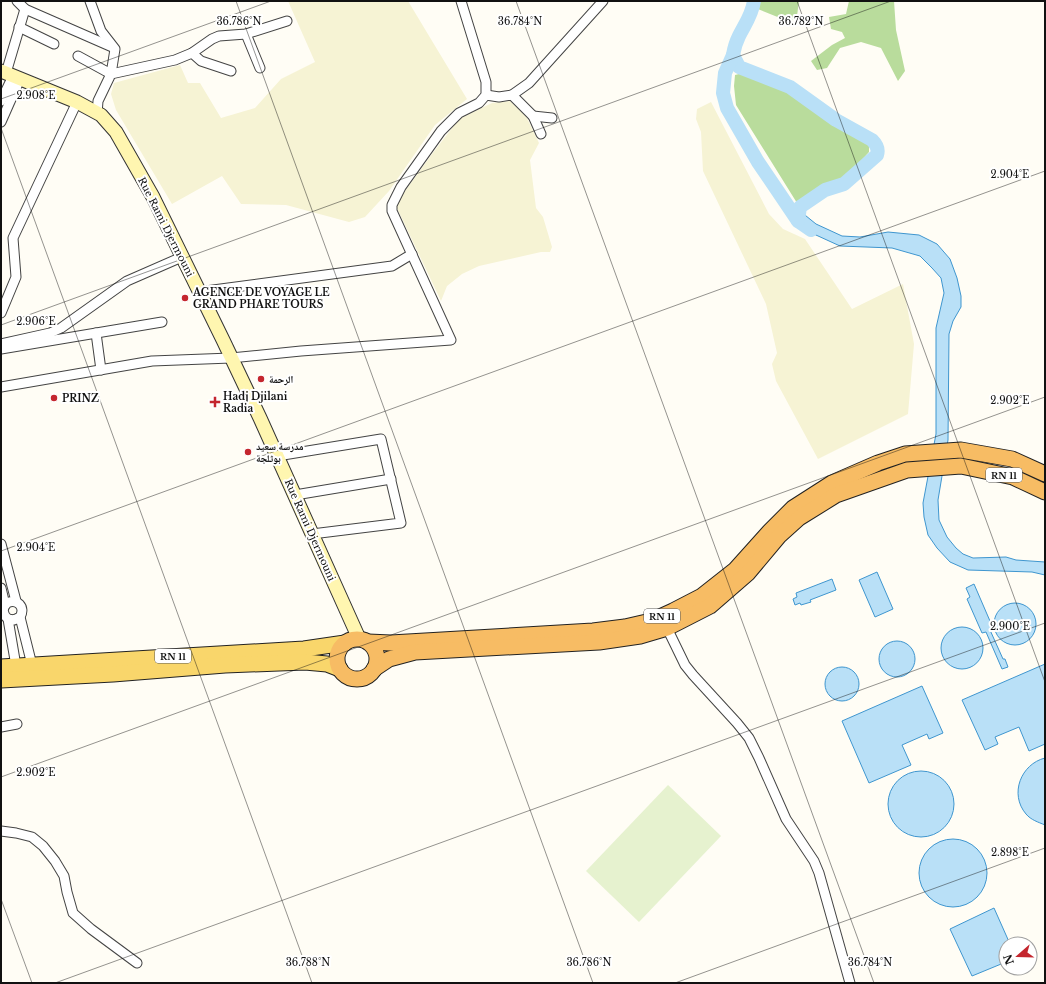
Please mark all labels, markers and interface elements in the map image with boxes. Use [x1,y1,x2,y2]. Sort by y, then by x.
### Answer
text: 36.786°N [216,15,262,28]
text: 36.784°N [498,15,542,28]
text: 36.782°N [779,15,823,28]
text: 2.908°E [16,89,56,102]
text: 2.904°E [991,168,1029,181]
street label: Rue Rami Djermouni [135,175,197,280]
place label: AGENCE DE VOYAGE LE GRAND PHARE TOURS [192,286,330,311]
marker: AGENCE DE VOYAGE LE GRAND PHARE TOURS [180,293,190,303]
text: 2.906°E [16,315,56,328]
place label: الرحمة [269,373,293,386]
marker: الرحمة [256,374,266,384]
place label: Hadj Djilani Radia [223,390,288,415]
place label: PRINZ [62,392,99,405]
marker: PRINZ [49,393,59,403]
text: 2.902°E [990,394,1030,407]
marker: Hadj Djilani Radia [210,397,220,407]
place label: مدرسة سعيد بوثلجة [256,440,304,465]
marker: مدرسة سعيد بوثلجة [243,447,253,457]
road number: RN 11 [986,468,1022,482]
street label: Rue Rami Djermouni [282,477,339,584]
text: 2.904°E [17,541,55,554]
road number: RN 11 [644,609,680,623]
text: 2.900°E [990,620,1030,633]
road number: RN 11 [155,649,191,663]
text: 2.902°E [16,766,56,779]
text: 2.898°E [991,846,1029,859]
north arrow [998,936,1038,976]
text: N [1000,952,1017,967]
text: 36.788°N [286,956,330,969]
text: 36.786°N [566,956,612,969]
text: 36.784°N [848,956,892,969]

